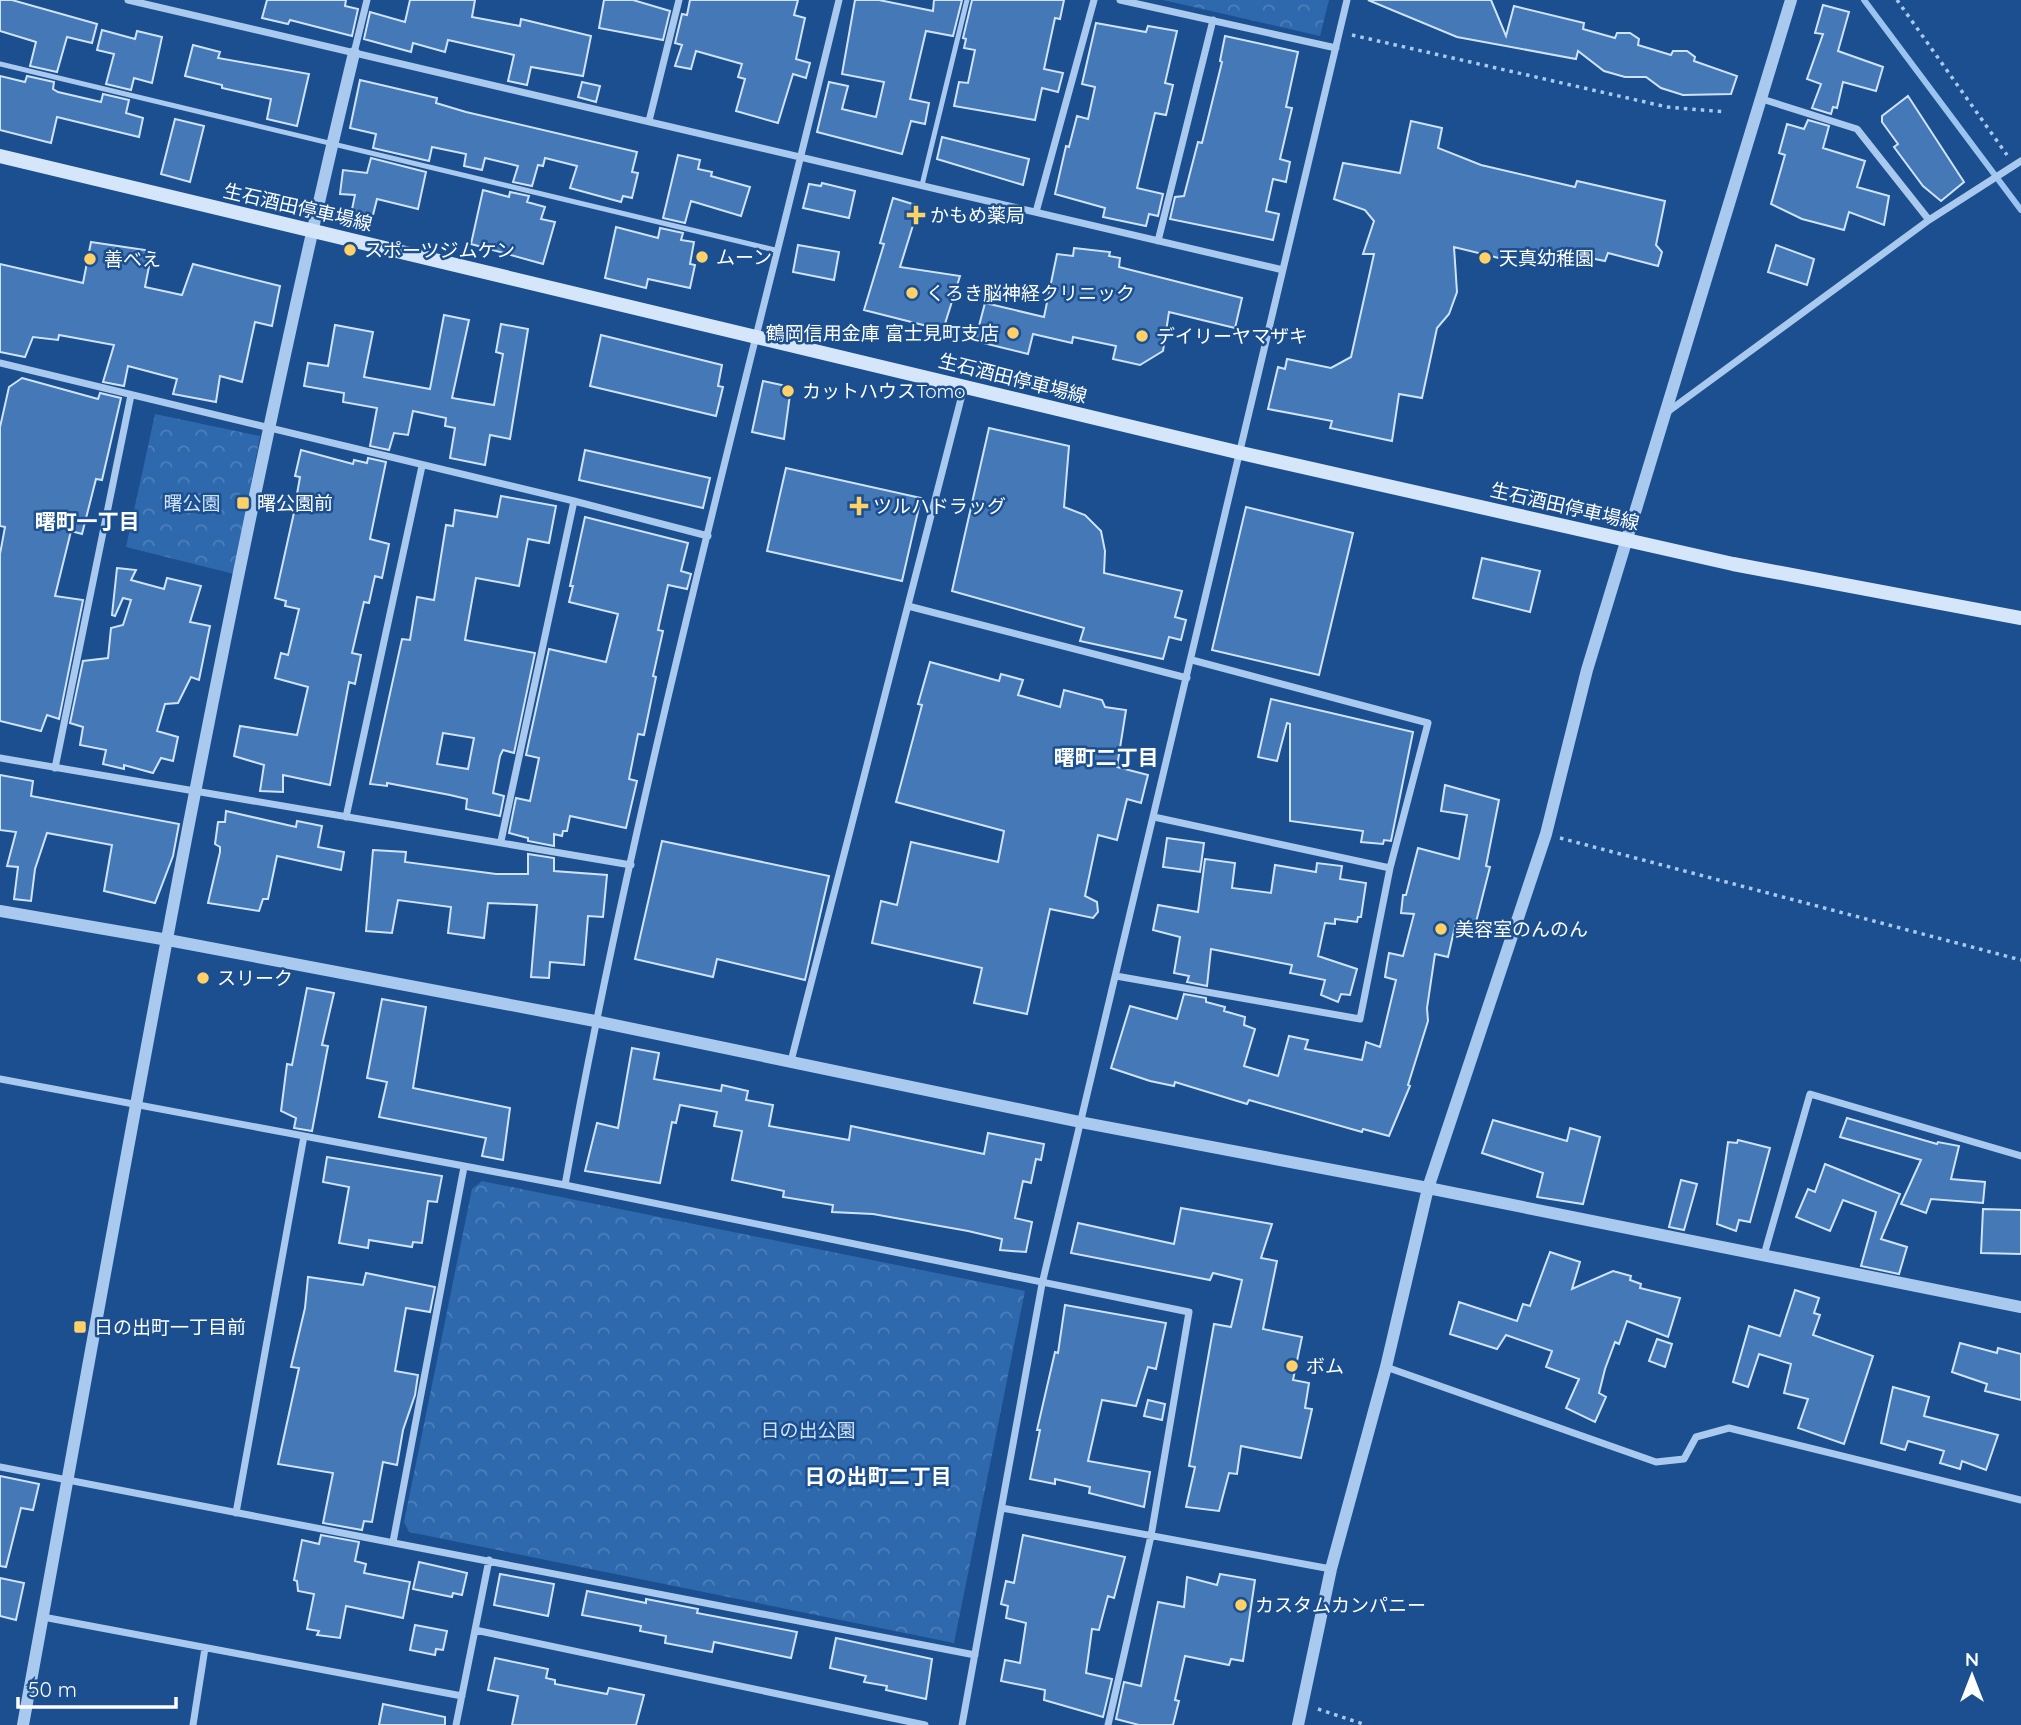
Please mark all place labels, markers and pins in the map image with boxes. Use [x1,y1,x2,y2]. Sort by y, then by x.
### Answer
place label: かもめ薬局 [930,203,1025,227]
marker: かもめ薬局 [908,207,924,223]
place label: スポーツジムケン [364,238,515,262]
marker: スポーツジムケン [342,242,358,258]
place label: ムーン [716,245,772,269]
place label: 天真幼稚園 [1499,246,1594,270]
place label: 善べえ [104,247,161,271]
marker: ムーン [694,249,710,265]
marker: 天真幼稚園 [1477,250,1493,266]
marker: 善べえ [82,251,98,267]
place label: くろき脳神経クリニック [926,281,1135,305]
marker: くろき脳神経クリニック [904,285,920,301]
place label: 鶴岡信用金庫 富士見町支店 [766,321,999,345]
place label: デイリーヤマザキ [1156,324,1308,348]
marker: 鶴岡信用金庫 富士見町支店 [1005,325,1021,341]
marker: デイリーヤマザキ [1134,328,1150,344]
place label: カットハウスTomo [802,379,965,403]
marker: カットハウスTomo [780,383,796,399]
place label: 曙公園前 [257,491,333,515]
place label: ツルハドラッグ [873,494,1006,518]
marker: 曙公園前 [235,495,251,511]
marker: ツルハドラッグ [851,498,867,514]
place label: 美容室のんのん [1455,917,1588,941]
marker: 美容室のんのん [1433,921,1449,937]
place label: スリーク [217,966,293,990]
marker: スリーク [195,970,211,986]
place label: 日の出町一丁目前 [94,1315,246,1339]
marker: 日の出町一丁目前 [72,1319,88,1335]
place label: ボム [1306,1354,1344,1378]
marker: ボム [1284,1358,1300,1374]
place label: カスタムカンパニー [1255,1593,1426,1617]
marker: カスタムカンパニー [1233,1597,1249,1613]

